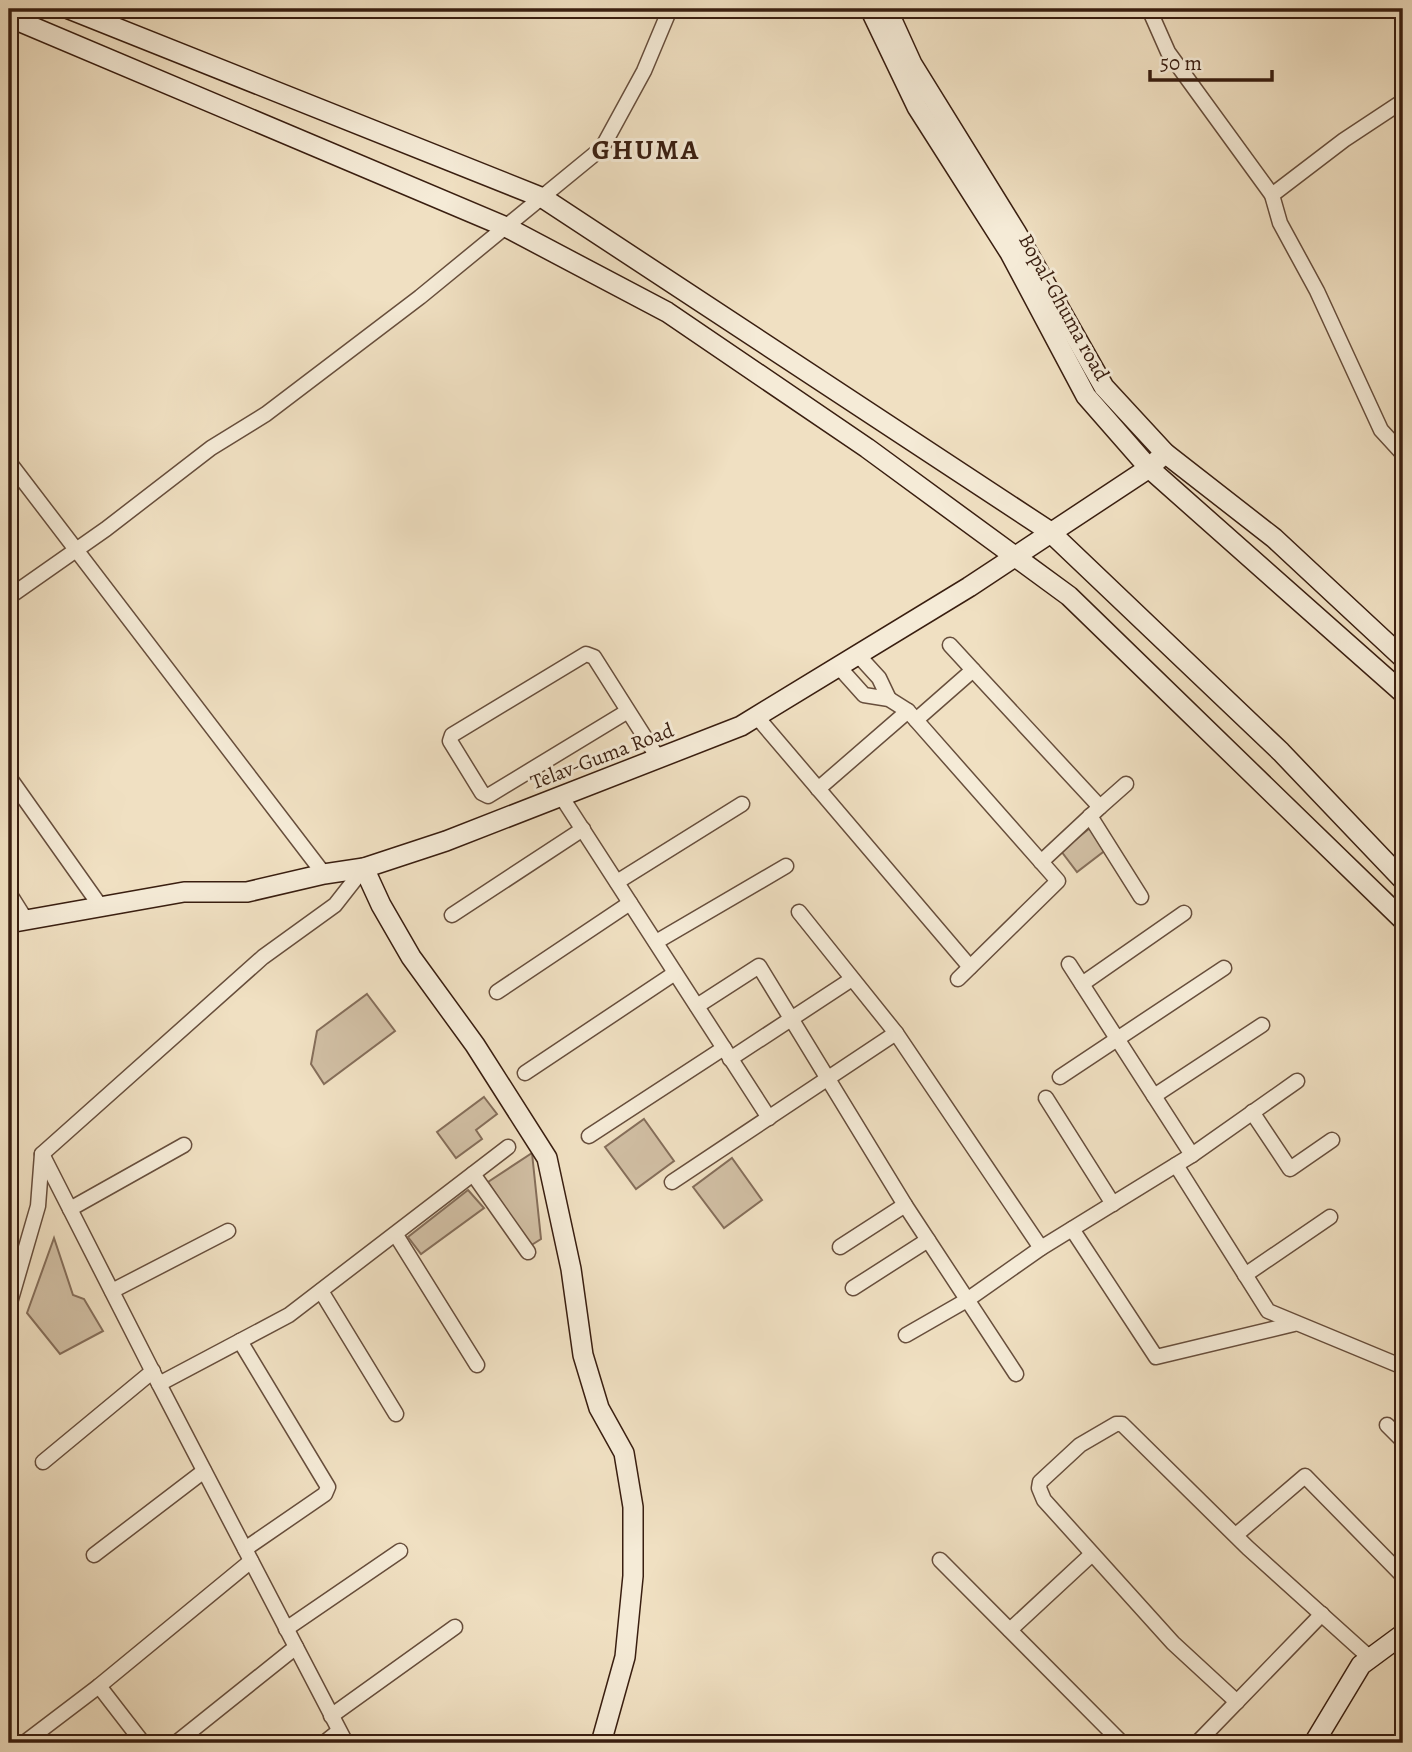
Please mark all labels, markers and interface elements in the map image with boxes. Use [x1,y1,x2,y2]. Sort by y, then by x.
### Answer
scale bar [1150,38,1272,82]
text: 50 m [1160,49,1202,77]
district label: GHUMA [592,131,700,169]
street label: Bopal-Ghuma road [1012,229,1116,386]
street label: Telav-Guma Road [527,716,678,796]

